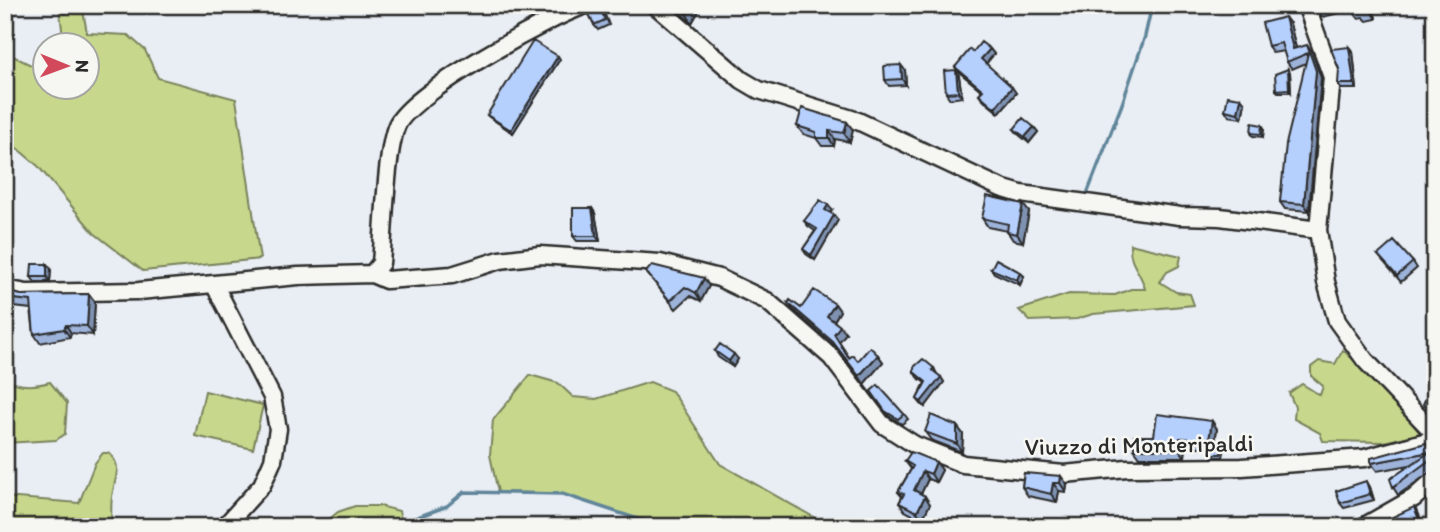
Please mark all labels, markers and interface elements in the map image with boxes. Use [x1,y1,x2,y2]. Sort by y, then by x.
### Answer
north arrow [32,32,102,102]
text: N [71,60,94,73]
street label: Viuzzo di Monteripaldi [1024,428,1254,461]

